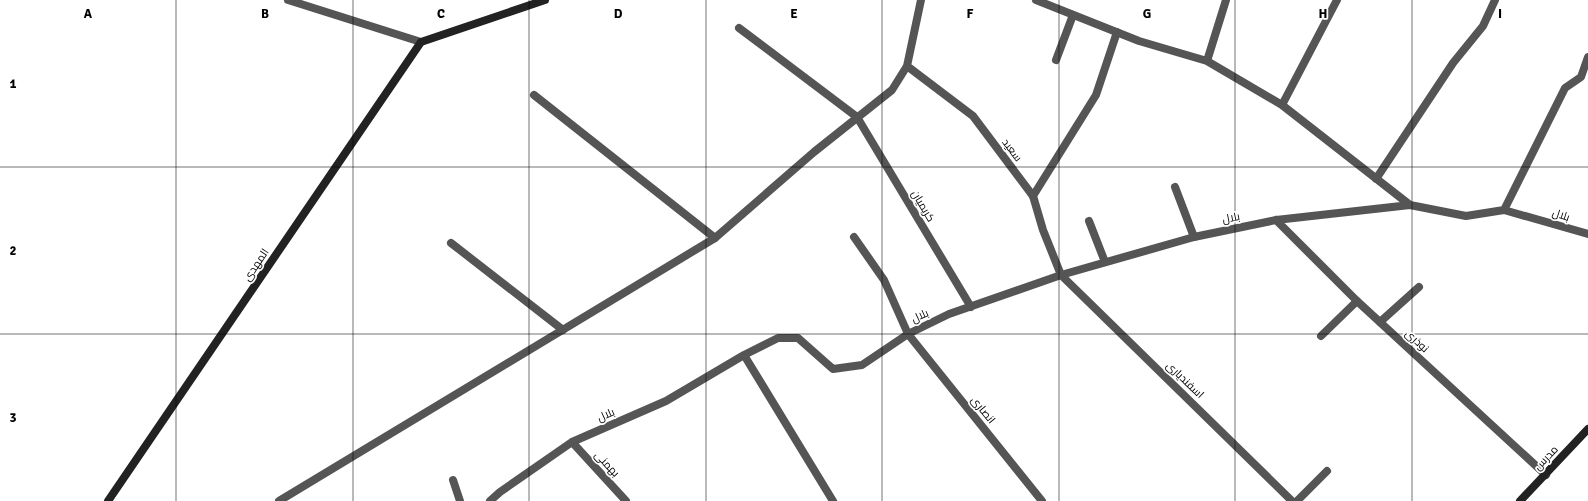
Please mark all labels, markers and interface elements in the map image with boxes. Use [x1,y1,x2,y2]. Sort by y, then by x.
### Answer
text: A [84,6,93,22]
text: B [261,6,269,22]
text: C [437,6,445,22]
text: D [614,6,623,22]
text: E [790,6,798,22]
text: F [967,6,974,22]
text: G [1143,6,1151,22]
text: H [1319,6,1327,22]
text: I [1498,6,1502,22]
text: 1 [9,76,17,92]
street label: سعید [999,136,1025,164]
street label: کریمیان [909,188,937,224]
street label: بلال [1551,206,1571,224]
street label: بلال [1221,210,1241,226]
text: 2 [9,243,17,259]
street label: المهدی [240,246,272,284]
street label: بلال [909,306,931,326]
street label: نوذری [1403,327,1431,355]
street label: اسفندیاری [1164,359,1206,401]
street label: انصاری [968,394,998,426]
street label: بلال [595,405,617,425]
text: 3 [9,410,17,426]
street label: مدرس [1531,443,1561,473]
street label: بهمنی [592,448,622,480]

